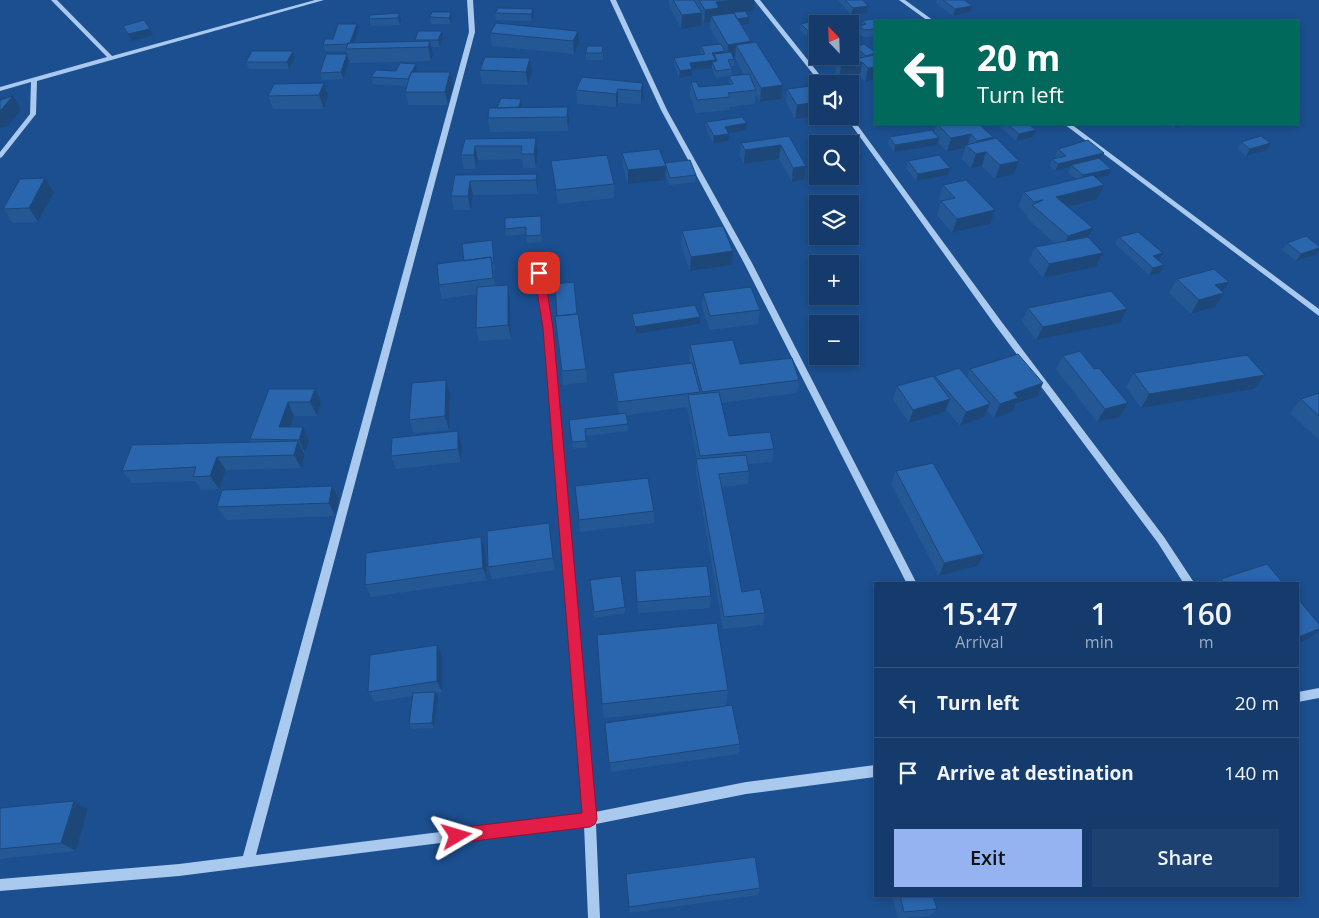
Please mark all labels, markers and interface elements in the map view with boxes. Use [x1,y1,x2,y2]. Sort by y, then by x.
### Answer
north arrow [809,15,859,65]
map controls [809,15,859,365]
text: 20 m [977,34,1060,81]
icon: left [894,40,959,105]
button: sound [809,75,859,125]
text: Turn left [977,79,1064,109]
button: search [809,135,859,185]
button: layers [809,195,859,245]
pin [518,252,560,294]
button: + [809,255,859,305]
icon: arrive [525,259,553,287]
button: − [809,315,859,365]
text: 15:47 [941,593,1018,634]
text: 1 [1091,593,1108,634]
text: 160 [1181,593,1232,634]
text: Arrival [955,631,1004,653]
text: min [1085,631,1114,653]
text: m [1199,631,1214,653]
icon: left [894,689,922,717]
text: Turn left [937,690,1019,716]
text: 20 m [1235,690,1279,716]
icon: arrive [894,759,922,787]
text: Arrive at destination [937,760,1134,786]
text: 140 m [1224,760,1279,786]
position arrow [430,809,482,861]
button: Exit [894,829,1082,887]
button: Share [1092,829,1279,887]

